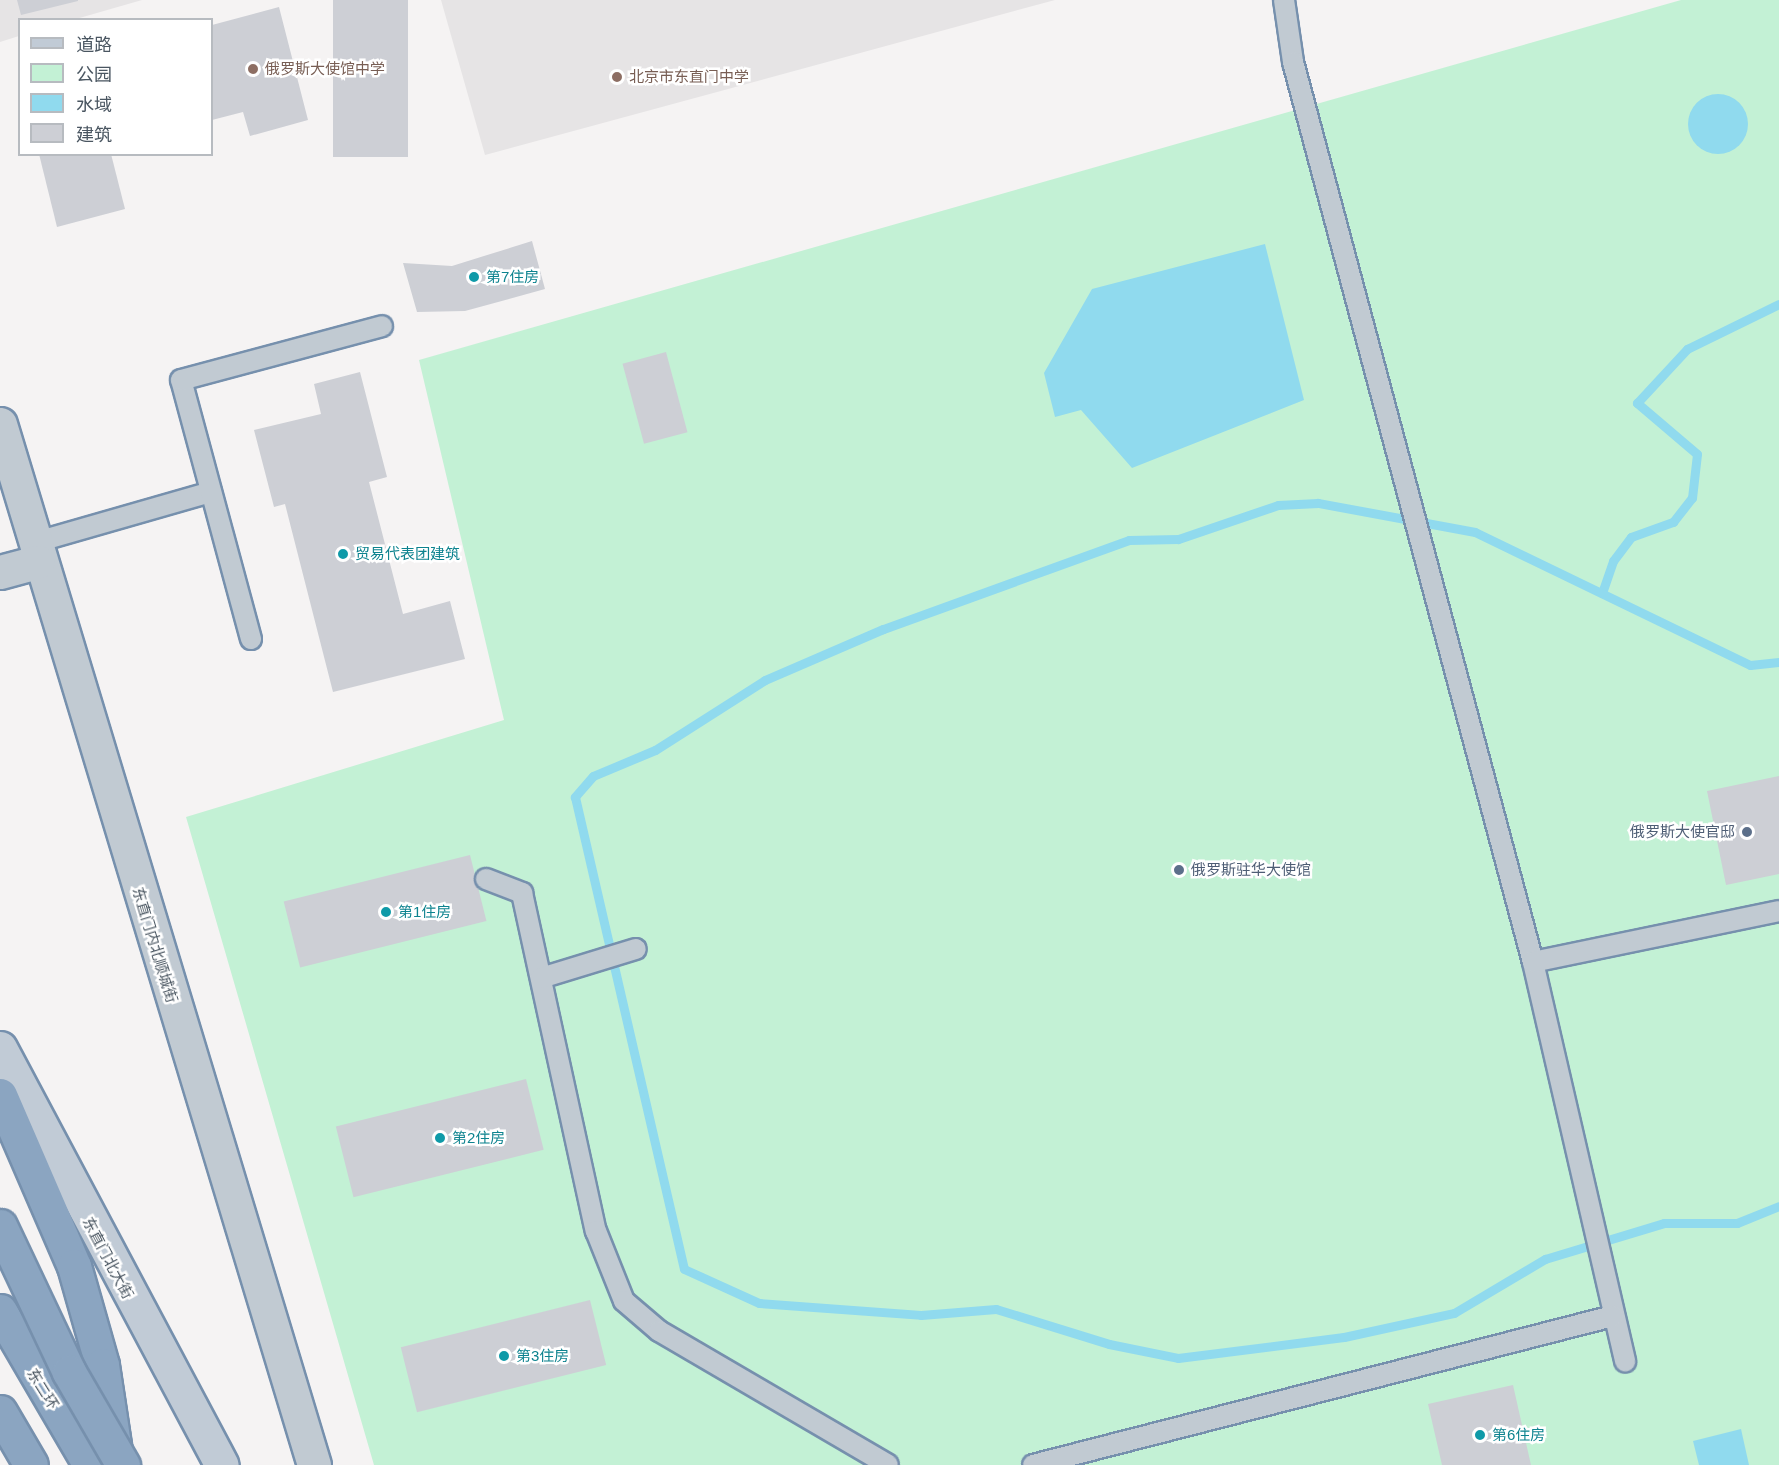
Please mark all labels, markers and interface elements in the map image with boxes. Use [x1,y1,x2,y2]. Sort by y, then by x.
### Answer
legend [18,18,213,156]
text: 道路 [76,35,112,55]
place label: 俄罗斯大使馆中学 [265,60,385,78]
marker: 俄罗斯大使馆中学 [246,62,260,76]
text: 公园 [76,65,112,85]
place label: 北京市东直门中学 [629,68,749,86]
marker: 北京市东直门中学 [610,70,624,84]
text: 水域 [76,95,112,115]
text: 建筑 [76,125,112,145]
place label: 第7住房 [486,268,539,286]
marker: 第7住房 [467,270,481,284]
place label: 贸易代表团建筑 [355,545,460,563]
marker: 贸易代表团建筑 [336,547,350,561]
place label: 俄罗斯大使官邸 [1630,823,1735,841]
marker: 俄罗斯大使官邸 [1740,825,1754,839]
place label: 俄罗斯驻华大使馆 [1191,861,1311,879]
marker: 俄罗斯驻华大使馆 [1172,863,1186,877]
street label: 东直门内北顺城街 [129,885,181,1005]
place label: 第1住房 [398,903,451,921]
marker: 第1住房 [379,905,393,919]
place label: 第2住房 [452,1129,505,1147]
marker: 第2住房 [433,1131,447,1145]
street label: 东直门北大街 [79,1214,137,1302]
place label: 第3住房 [516,1347,569,1365]
marker: 第3住房 [497,1349,511,1363]
street label: 东二环 [23,1365,63,1413]
place label: 第6住房 [1492,1426,1545,1444]
marker: 第6住房 [1473,1428,1487,1442]

